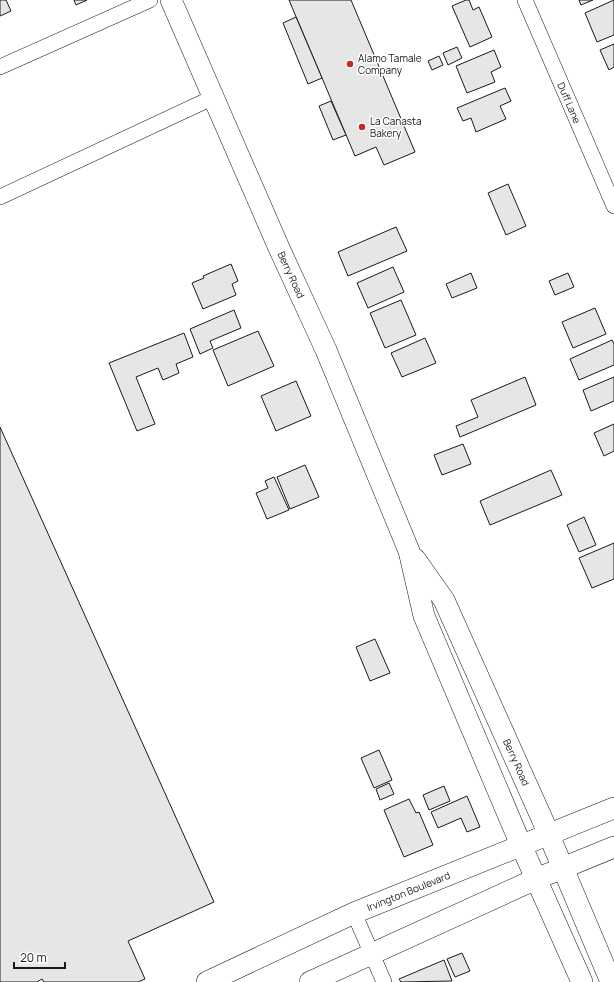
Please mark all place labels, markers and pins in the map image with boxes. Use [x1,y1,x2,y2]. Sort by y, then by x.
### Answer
place label: Alamo Tamale Company [358,51,422,77]
marker: Alamo Tamale Company [345,59,355,69]
place label: La Canasta Bakery [370,114,422,140]
marker: La Canasta Bakery [357,122,367,132]

